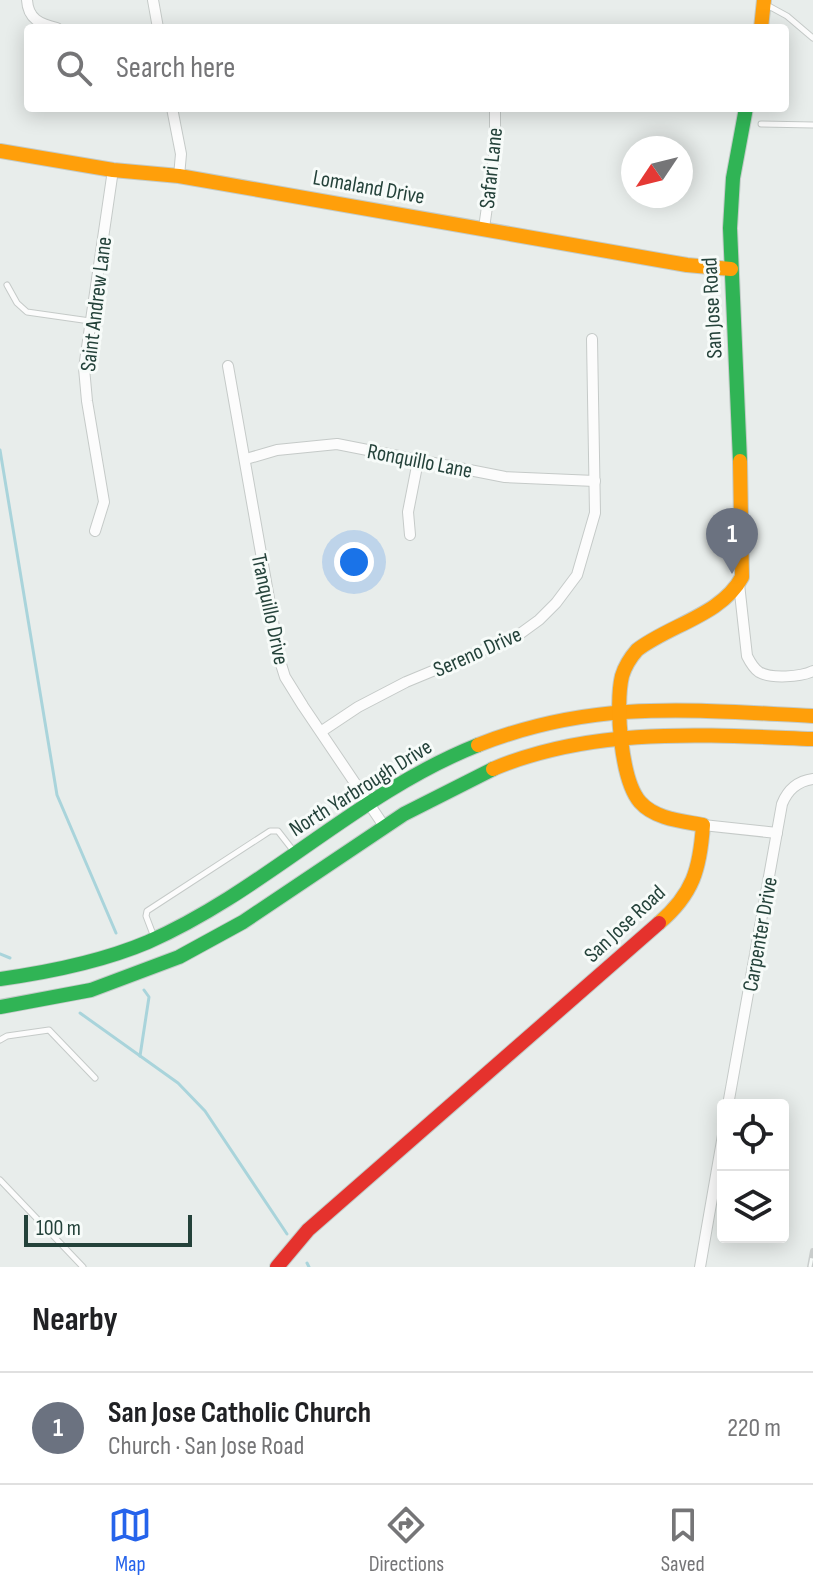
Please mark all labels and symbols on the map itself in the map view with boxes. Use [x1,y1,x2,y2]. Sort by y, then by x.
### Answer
street label: Safari Lane [474,126,509,210]
north arrow [621,136,693,208]
street label: Lomaland Drive [311,164,427,211]
street label: Saint Andrew Lane [75,235,118,373]
street label: San Jose Road [696,257,729,359]
street label: Ronquillo Lane [365,438,475,485]
pin: 1 [706,508,758,574]
your location [334,542,374,582]
street label: Tranquillo Drive [245,551,294,667]
street label: Sereno Drive [429,621,526,684]
street label: North Yarbrough Drive [284,734,437,843]
street label: Carpenter Drive [737,875,784,994]
street label: San Jose Road [579,880,671,969]
scale bar [24,1211,192,1247]

